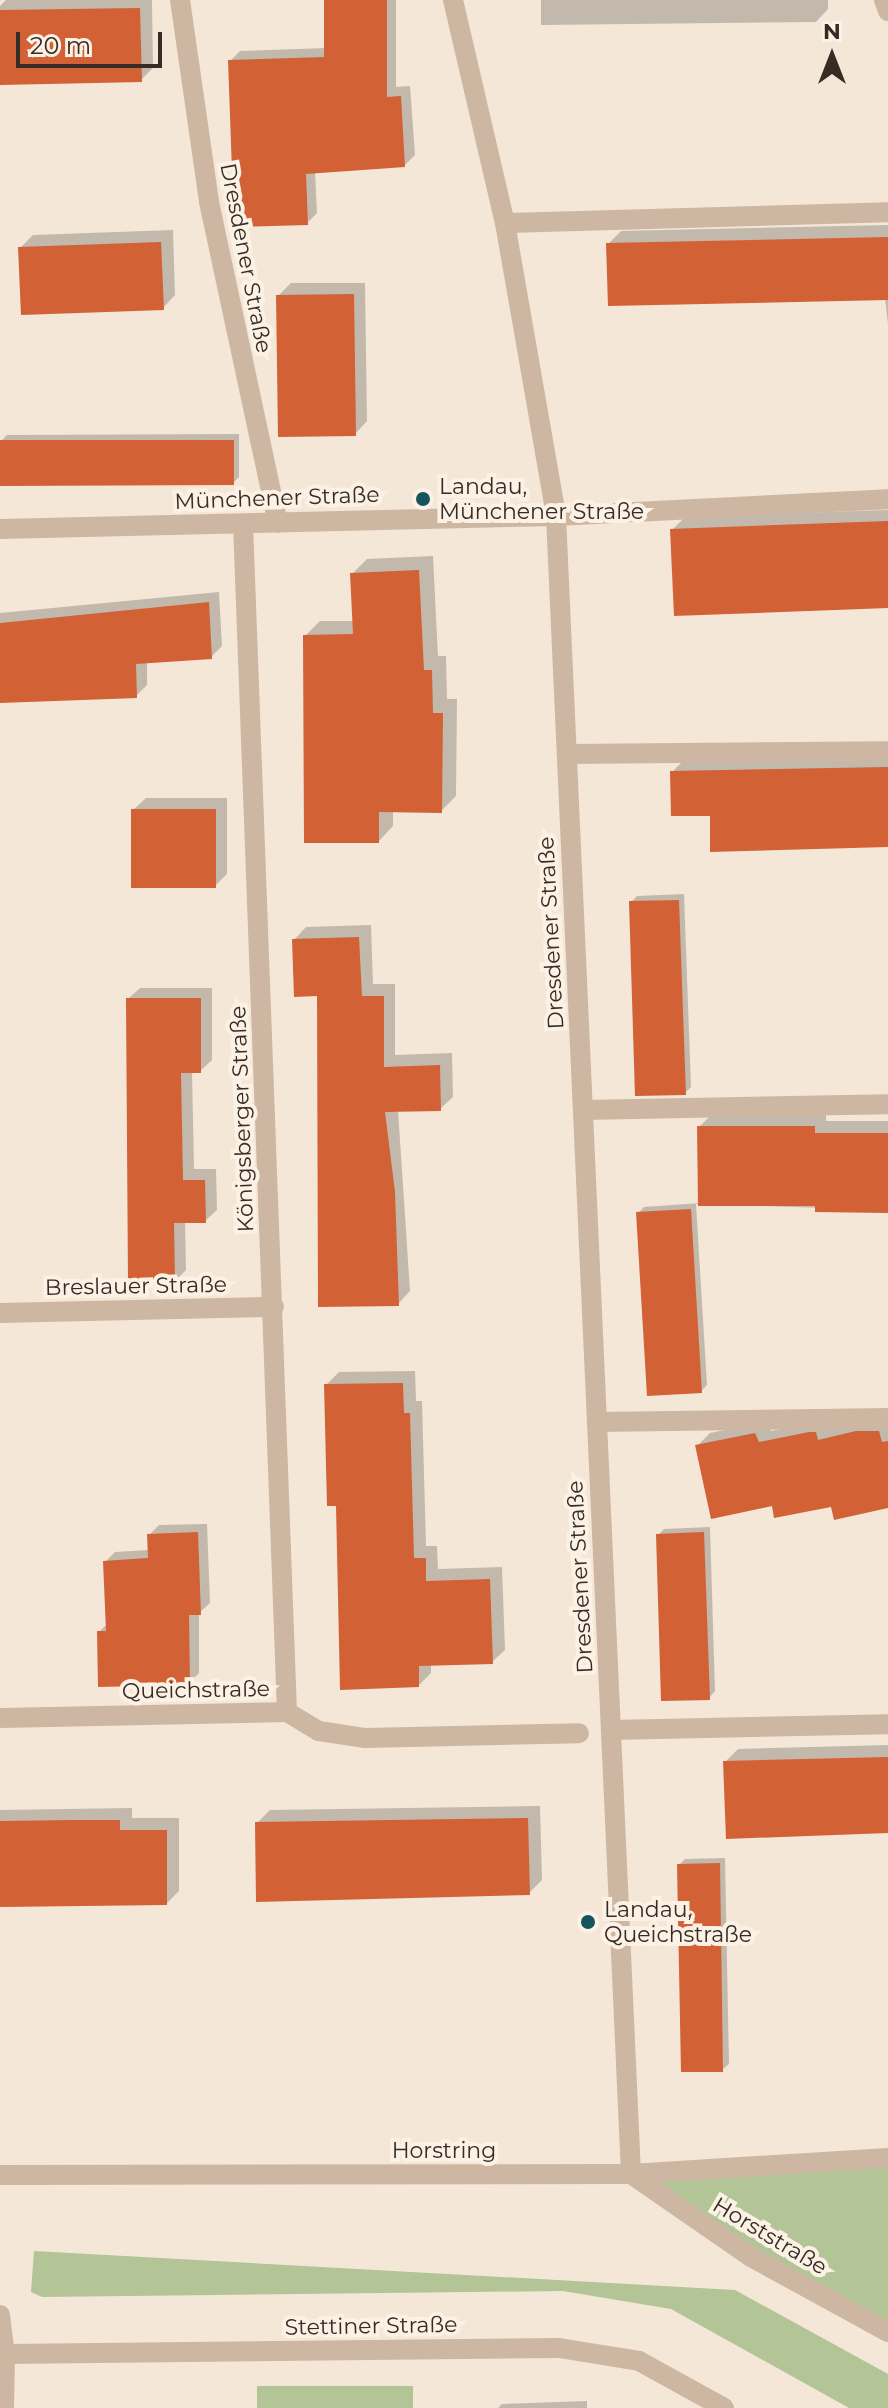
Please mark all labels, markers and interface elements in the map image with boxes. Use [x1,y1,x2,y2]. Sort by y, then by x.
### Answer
scale bar [20,16,166,66]
north arrow [792,16,872,96]
text: N [823,18,841,45]
text: 20 m [30,31,91,60]
street label: Dresdener Straße [215,161,277,355]
place label: Landau, Münchener Straße [439,473,644,524]
street label: Münchener Straße [174,481,380,515]
marker: Landau, Münchener Straße [414,490,432,508]
street label: Dresdener Straße [533,836,569,1030]
street label: Königsberger Straße [225,1005,259,1233]
street label: Breslauer Straße [45,1271,227,1301]
street label: Dresdener Straße [562,1480,598,1674]
street label: Queichstraße [122,1676,270,1704]
place label: Landau, Queichstraße [604,1896,752,1948]
marker: Landau, Queichstraße [579,1913,597,1931]
street label: Horstring [392,2138,496,2164]
street label: Horststraße [708,2192,832,2280]
street label: Stettiner Straße [284,2311,458,2341]

